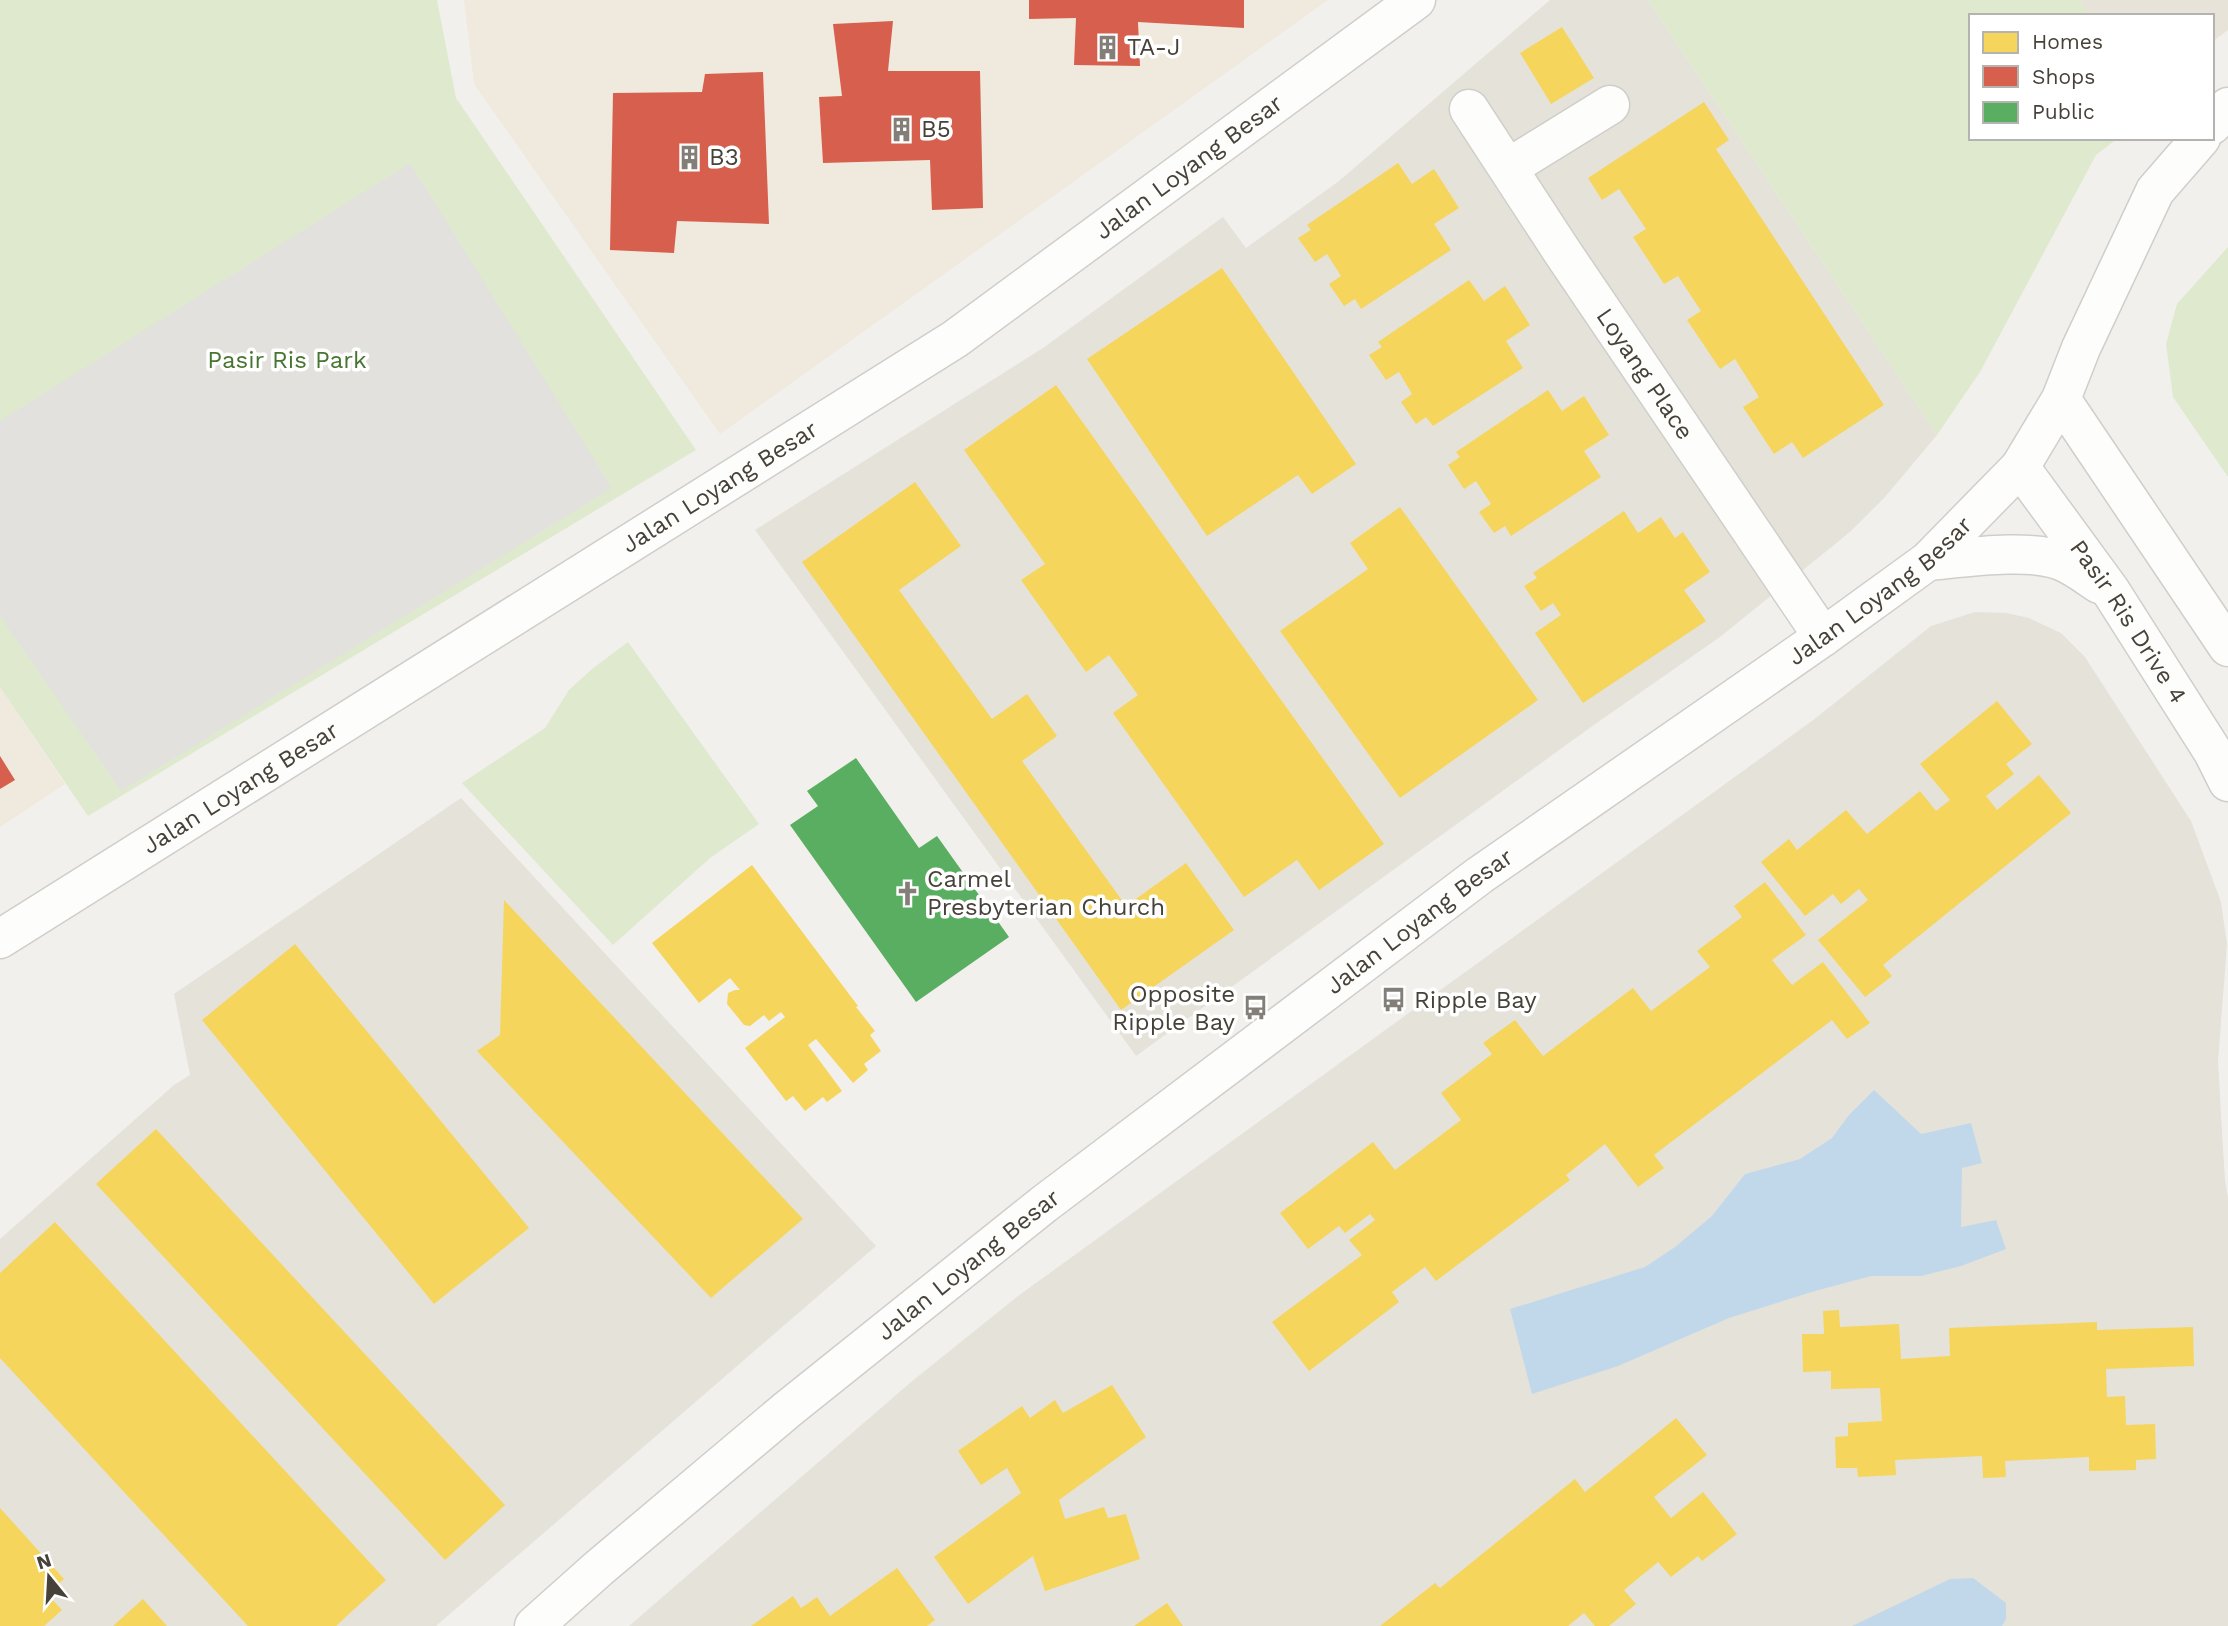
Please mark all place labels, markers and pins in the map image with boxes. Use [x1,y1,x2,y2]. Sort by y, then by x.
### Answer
building icon: TA-J [1093,33,1121,61]
place label: TA-J [1127,33,1181,61]
building icon: B5 [887,115,915,143]
place label: B5 [921,115,951,143]
building icon: B3 [675,143,703,171]
place label: B3 [709,143,739,171]
place label: Carmel Presbyterian Church [927,865,1165,921]
church icon: Carmel Presbyterian Church [893,879,921,907]
place label: Opposite Ripple Bay [1112,980,1236,1036]
bus stop icon: Ripple Bay [1380,986,1408,1014]
place label: Ripple Bay [1414,986,1537,1014]
bus stop icon: Opposite Ripple Bay [1241,994,1269,1022]

